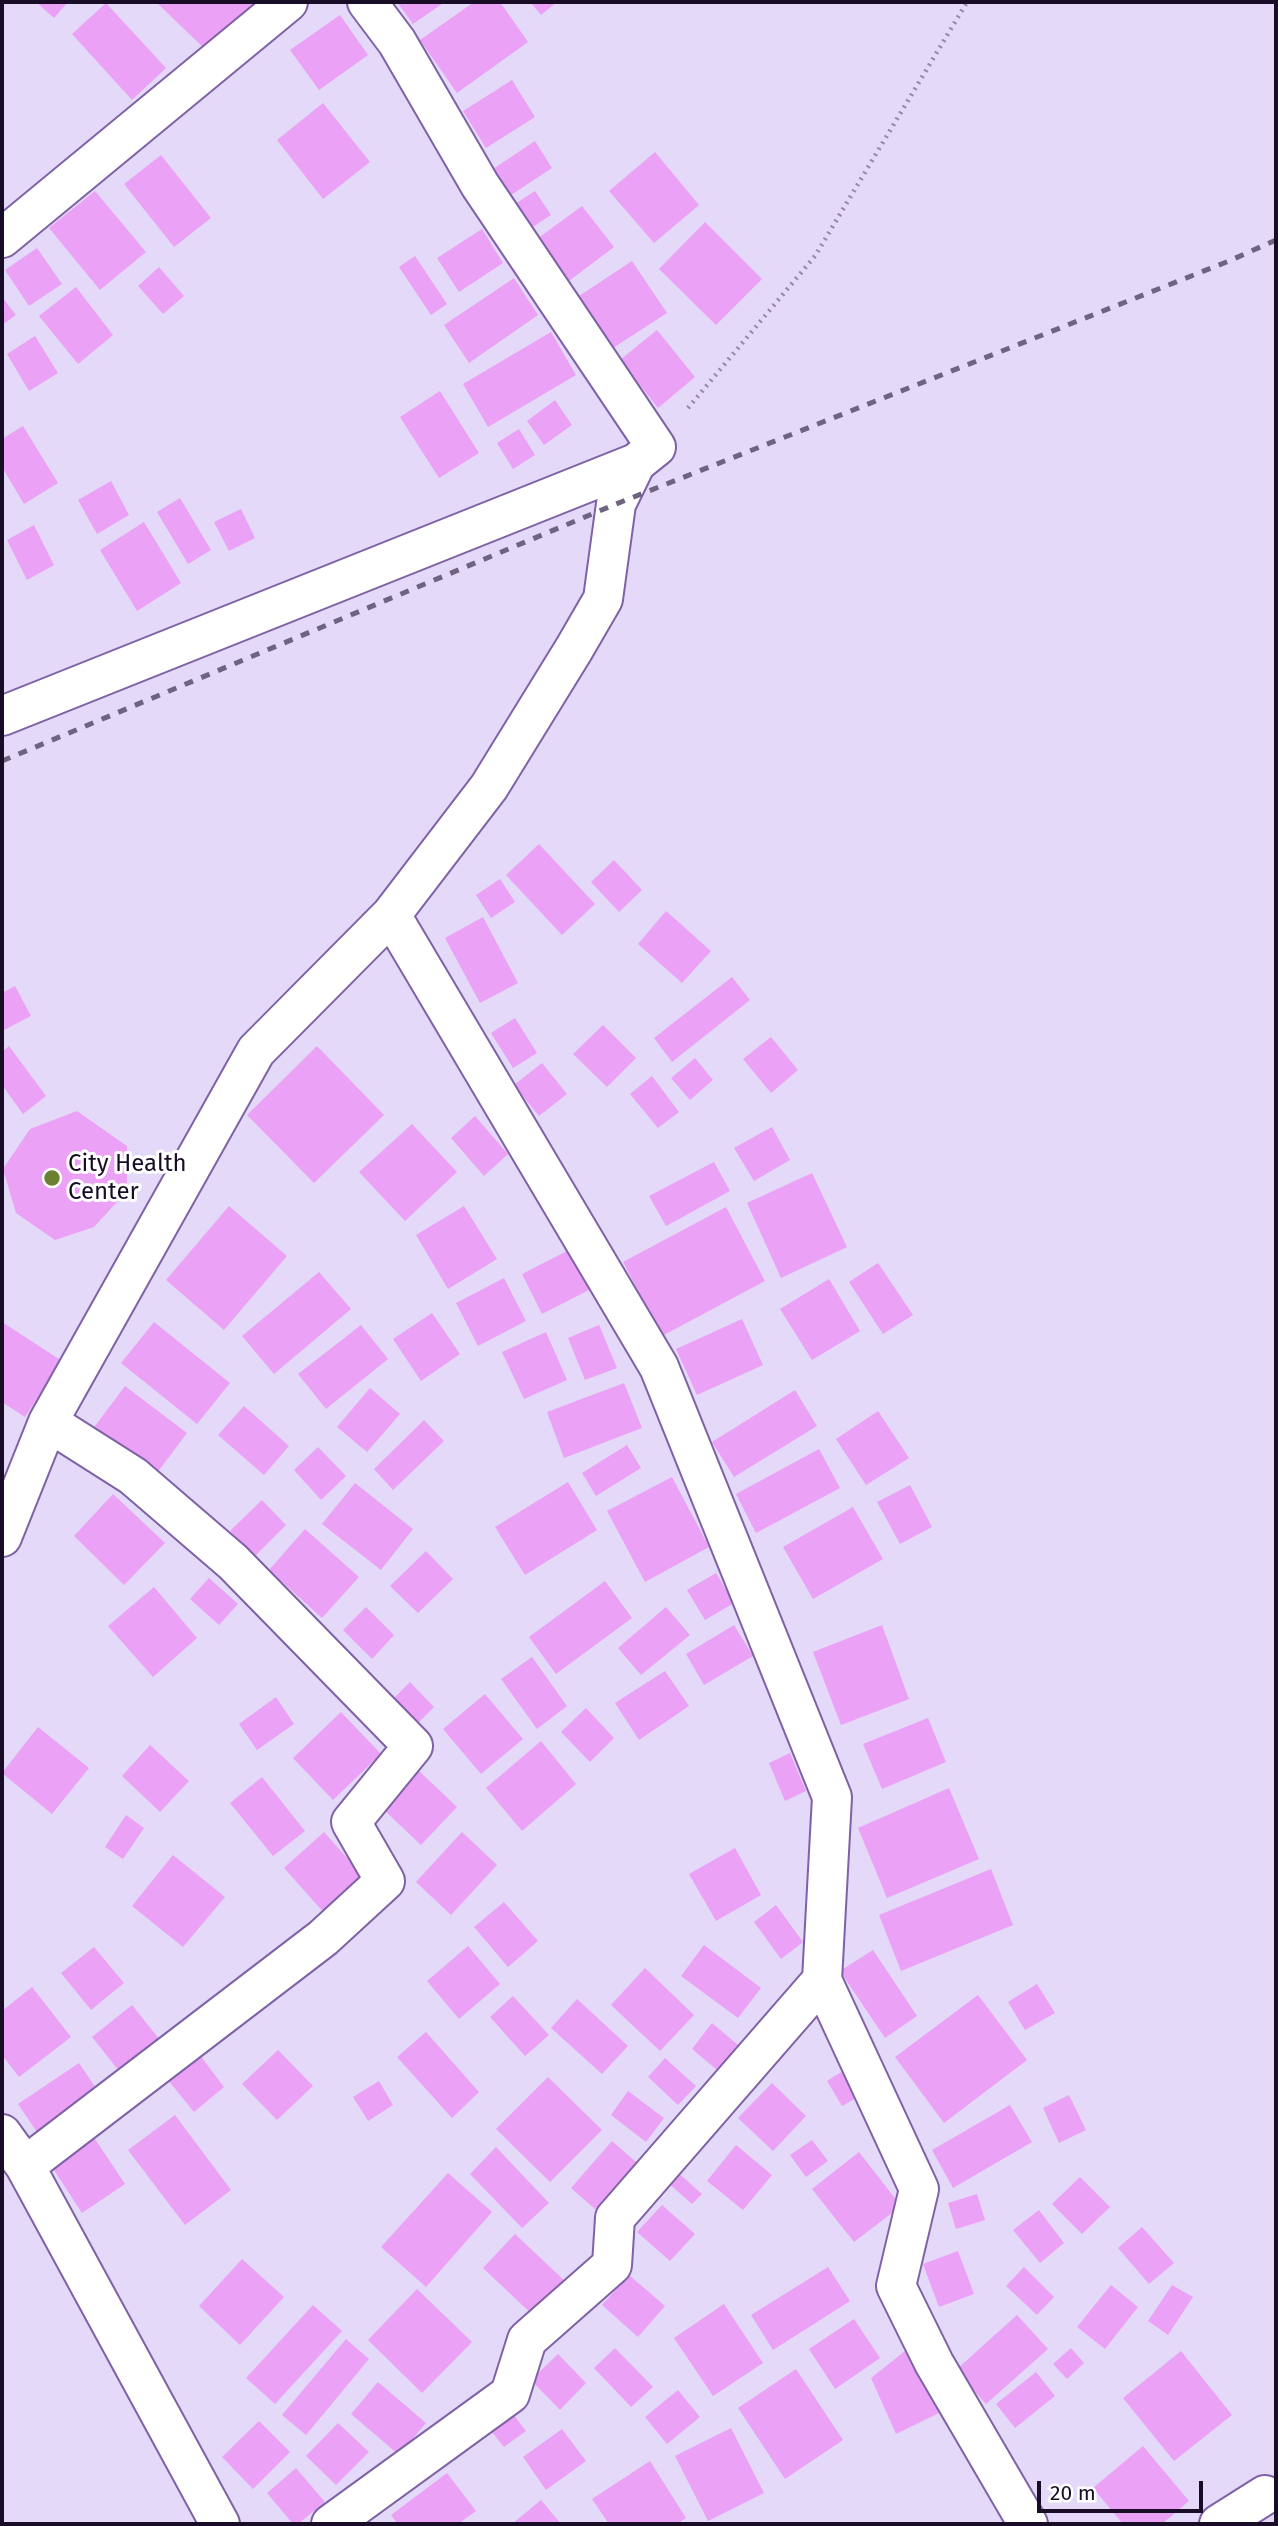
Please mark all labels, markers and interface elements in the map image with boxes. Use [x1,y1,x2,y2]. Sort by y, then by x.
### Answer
place label: City Health Center [68,1150,187,1206]
marker: City Health Center [42,1168,62,1188]
scale bar [1040,2466,1206,2510]
text: 20 m [1050,2480,1096,2506]

